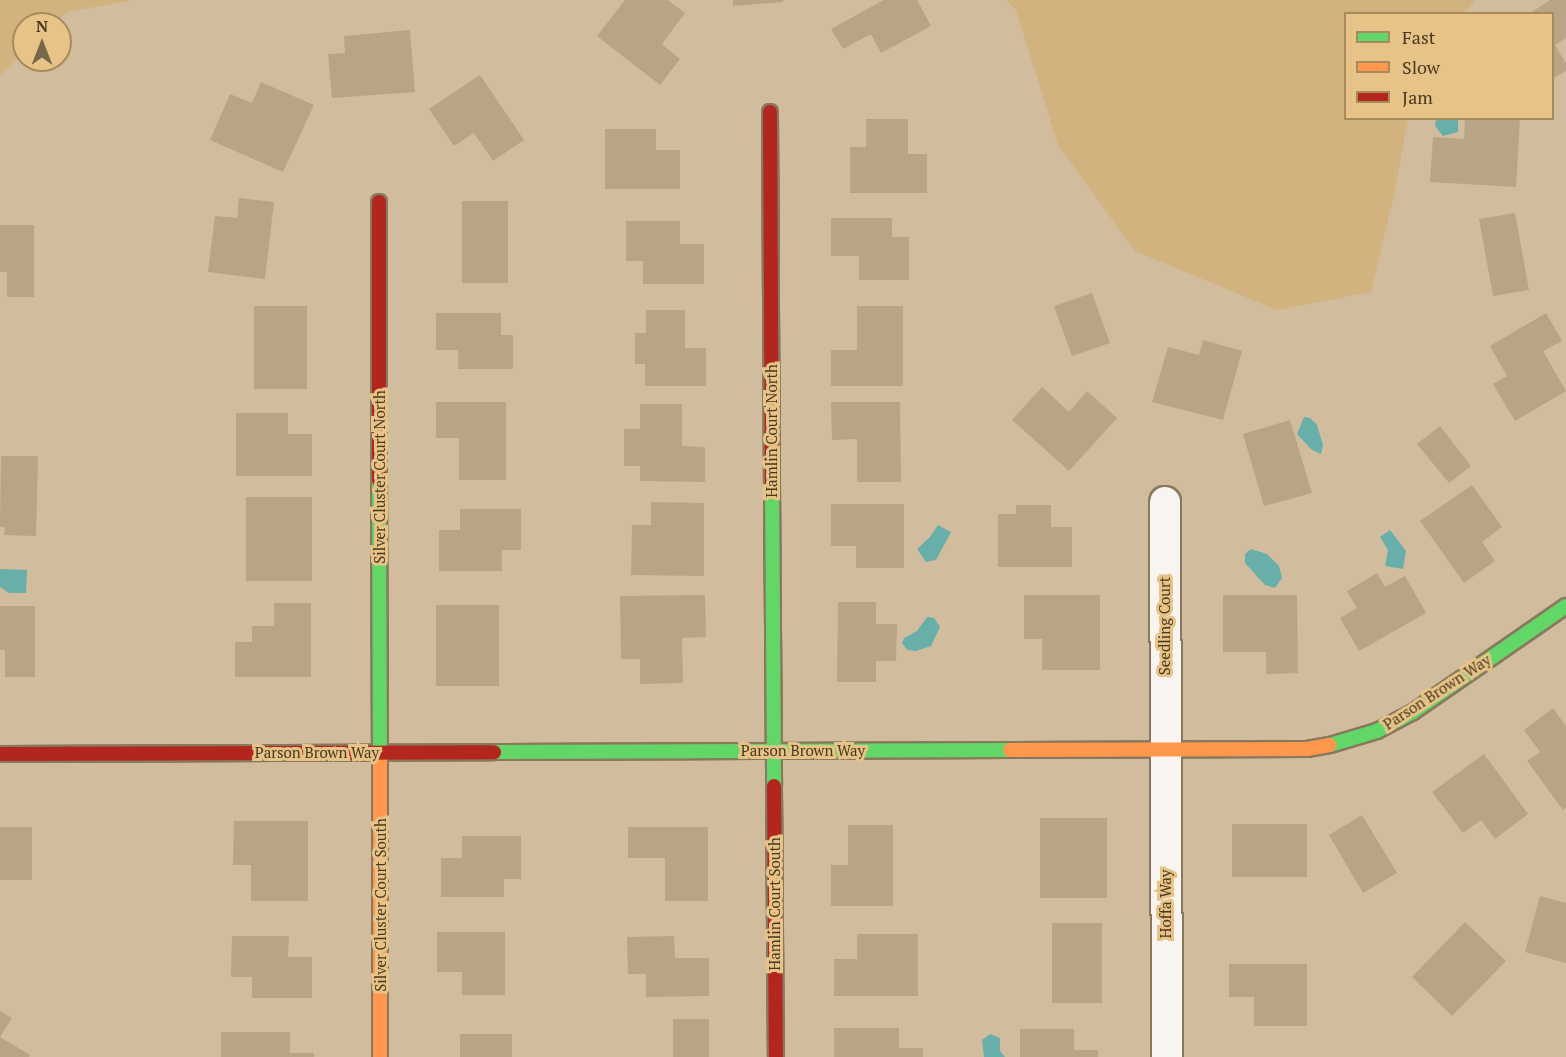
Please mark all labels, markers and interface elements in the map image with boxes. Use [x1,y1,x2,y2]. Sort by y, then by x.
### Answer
north arrow [12,12,72,72]
legend [1344,12,1554,120]
text: N [36,15,48,37]
text: Fast [1402,25,1435,49]
text: Slow [1402,55,1440,79]
text: Jam [1402,85,1433,109]
street label: Hamlin Court North [763,364,781,498]
street label: Silver Cluster Court North [371,390,389,564]
street label: Seedling Court [1156,577,1174,675]
street label: Parson Brown Way [1380,651,1494,733]
street label: Parson Brown Way [741,742,865,760]
street label: Parson Brown Way [255,744,379,762]
street label: Silver Cluster Court South [372,818,390,992]
street label: Hamlin Court South [766,837,784,971]
street label: Hoffa Way [1157,870,1175,938]

